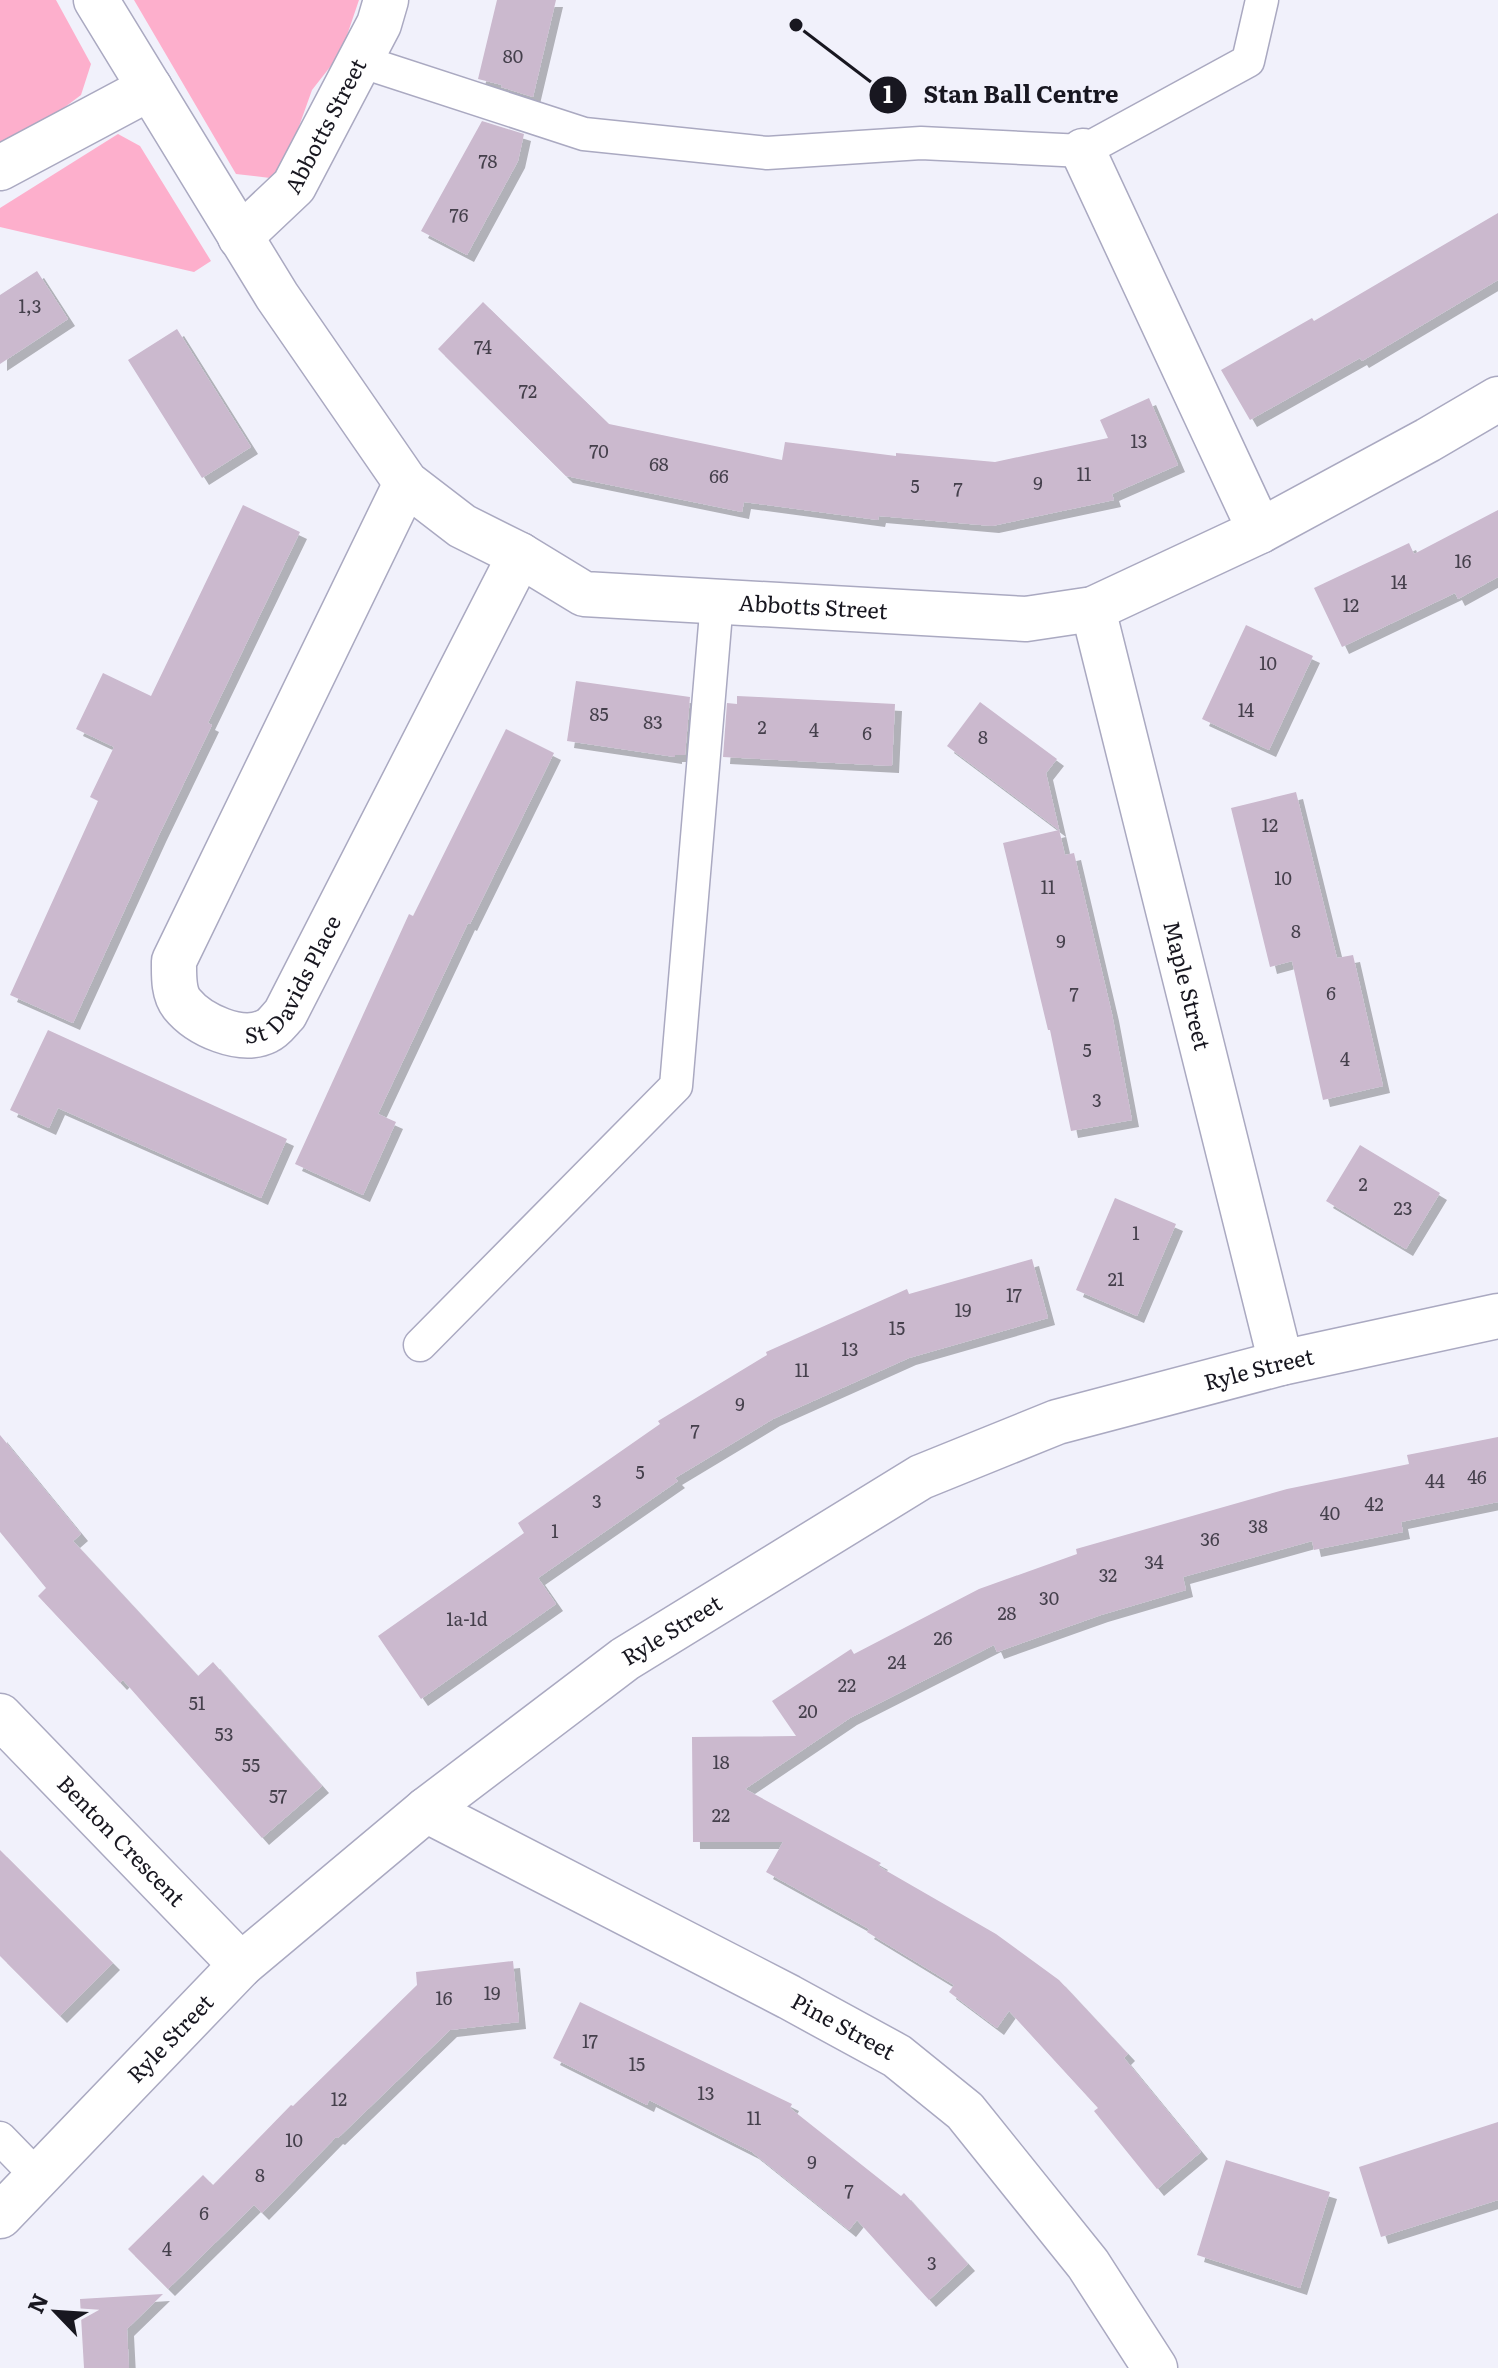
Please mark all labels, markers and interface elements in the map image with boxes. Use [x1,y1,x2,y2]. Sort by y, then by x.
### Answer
house number: 80 [503,42,523,69]
street label: Abbotts Street [275,52,373,199]
callout: Stan Ball Centre [868,71,1135,119]
text: 1 [883,75,893,110]
text: Stan Ball Centre [923,75,1119,110]
house number: 78 [478,147,498,174]
house number: 76 [450,201,469,228]
house number: 1,3 [19,292,42,319]
house number: 74 [474,333,492,360]
house number: 72 [519,377,537,404]
house number: 13 [1130,427,1148,454]
house number: 70 [589,437,609,464]
house number: 68 [649,450,669,477]
house number: 11 [1077,460,1091,487]
house number: 66 [709,462,729,489]
house number: 9 [1033,469,1043,496]
house number: 5 [910,472,920,499]
house number: 7 [953,475,963,502]
house number: 16 [1455,547,1472,574]
house number: 14 [1391,568,1407,595]
street label: Abbotts Street [738,585,889,626]
house number: 12 [1343,591,1359,618]
house number: 10 [1259,649,1277,676]
house number: 14 [1238,696,1254,723]
house number: 85 [589,700,609,727]
house number: 83 [643,708,663,735]
house number: 2 [757,713,767,740]
house number: 4 [809,716,819,743]
house number: 6 [862,719,872,746]
house number: 8 [978,723,988,750]
house number: 12 [1262,811,1278,838]
house number: 10 [1274,864,1292,891]
house number: 11 [1041,873,1055,900]
street label: St Davids Place [243,909,348,1051]
street label: Maple Street [1156,917,1220,1053]
house number: 8 [1291,917,1301,944]
house number: 9 [1056,927,1066,954]
house number: 6 [1326,979,1336,1006]
house number: 7 [1069,980,1079,1007]
house number: 5 [1082,1036,1092,1063]
house number: 4 [1340,1045,1350,1072]
house number: 3 [1092,1086,1102,1113]
house number: 2 [1358,1170,1368,1197]
house number: 23 [1394,1194,1412,1221]
house number: 1 [1132,1219,1140,1246]
house number: 21 [1108,1265,1124,1292]
house number: 17 [1006,1281,1022,1308]
house number: 19 [955,1296,971,1323]
house number: 15 [889,1314,905,1341]
house number: 13 [841,1335,859,1362]
street label: Ryle Street [1200,1338,1317,1398]
house number: 11 [795,1356,809,1383]
house number: 9 [735,1390,745,1417]
house number: 7 [690,1417,700,1444]
house number: 5 [635,1458,645,1485]
house number: 46 [1467,1463,1487,1490]
house number: 44 [1425,1467,1445,1494]
house number: 3 [592,1487,602,1514]
house number: 42 [1364,1490,1384,1517]
house number: 40 [1320,1499,1340,1526]
house number: 38 [1248,1512,1268,1539]
house number: 1 [551,1517,559,1544]
house number: 36 [1200,1525,1220,1552]
house number: 34 [1144,1548,1164,1575]
house number: 32 [1099,1561,1117,1588]
house number: 30 [1039,1584,1059,1611]
street label: Ryle Street [614,1585,728,1672]
house number: 28 [997,1599,1017,1626]
house number: 1a-1d [446,1605,488,1632]
house number: 26 [934,1624,953,1651]
house number: 24 [887,1648,907,1675]
house number: 22 [838,1671,856,1698]
house number: 51 [189,1689,205,1716]
house number: 20 [798,1697,818,1724]
house number: 53 [215,1720,233,1747]
house number: 18 [712,1748,730,1775]
house number: 55 [242,1751,260,1778]
street label: Benton Crescent [51,1767,194,1913]
house number: 57 [269,1782,287,1809]
house number: 22 [712,1801,730,1828]
house number: 19 [484,1979,500,2006]
street label: Pine Street [786,1983,902,2067]
house number: 16 [436,1984,453,2011]
street label: Ryle Street [119,1986,220,2089]
house number: 17 [582,2027,598,2054]
house number: 15 [629,2050,645,2077]
house number: 13 [697,2079,715,2106]
house number: 12 [331,2085,347,2112]
house number: 11 [747,2104,761,2131]
house number: 10 [285,2126,303,2153]
house number: 9 [807,2148,817,2175]
house number: 8 [255,2161,265,2188]
house number: 7 [844,2177,854,2204]
house number: 6 [199,2199,209,2226]
house number: 4 [162,2235,172,2262]
house number: 3 [927,2249,937,2276]
north arrow [16,2272,96,2352]
text: N [18,2288,55,2318]

